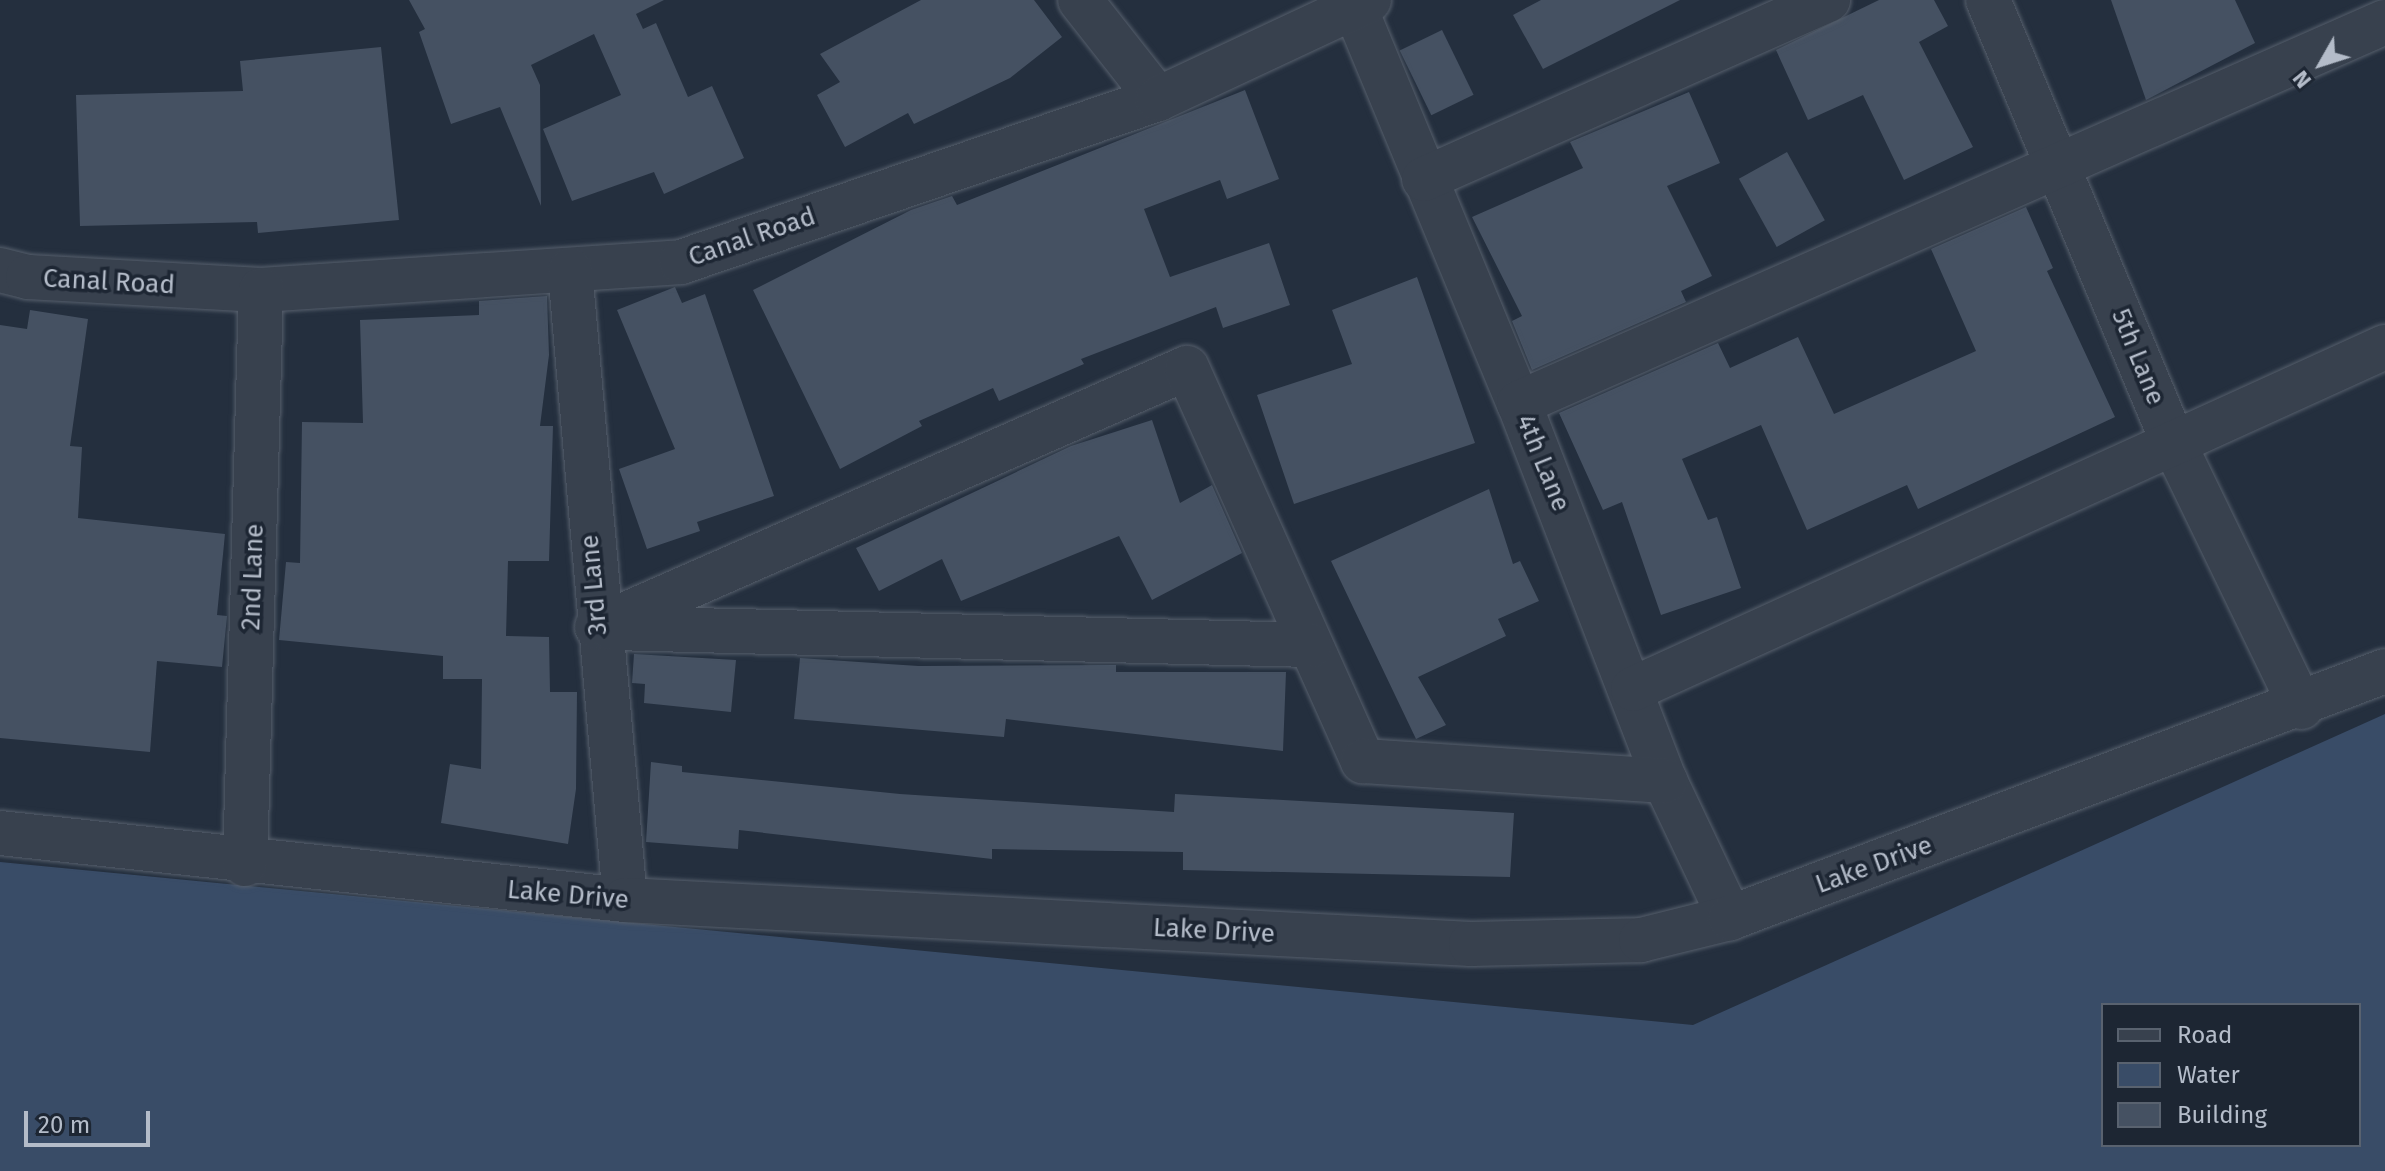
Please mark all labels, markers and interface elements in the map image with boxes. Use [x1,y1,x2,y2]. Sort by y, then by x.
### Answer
north arrow [2281,24,2361,104]
text: N [2287,65,2317,94]
street label: Canal Road [685,201,819,273]
street label: Canal Road [42,263,176,301]
street label: 5th Lane [2105,305,2171,409]
street label: 4th Lane [1510,410,1576,516]
street label: 2nd Lane [236,523,270,631]
street label: 3rd Lane [574,533,614,637]
street label: Lake Drive [1811,829,1937,901]
street label: Lake Drive [506,874,630,916]
street label: Lake Drive [1152,912,1276,950]
legend [2101,1003,2361,1147]
text: Road [2177,1021,2232,1049]
text: Water [2177,1061,2240,1089]
scale bar [28,1095,154,1145]
text: Building [2177,1101,2267,1129]
text: 20 m [38,1111,90,1139]

